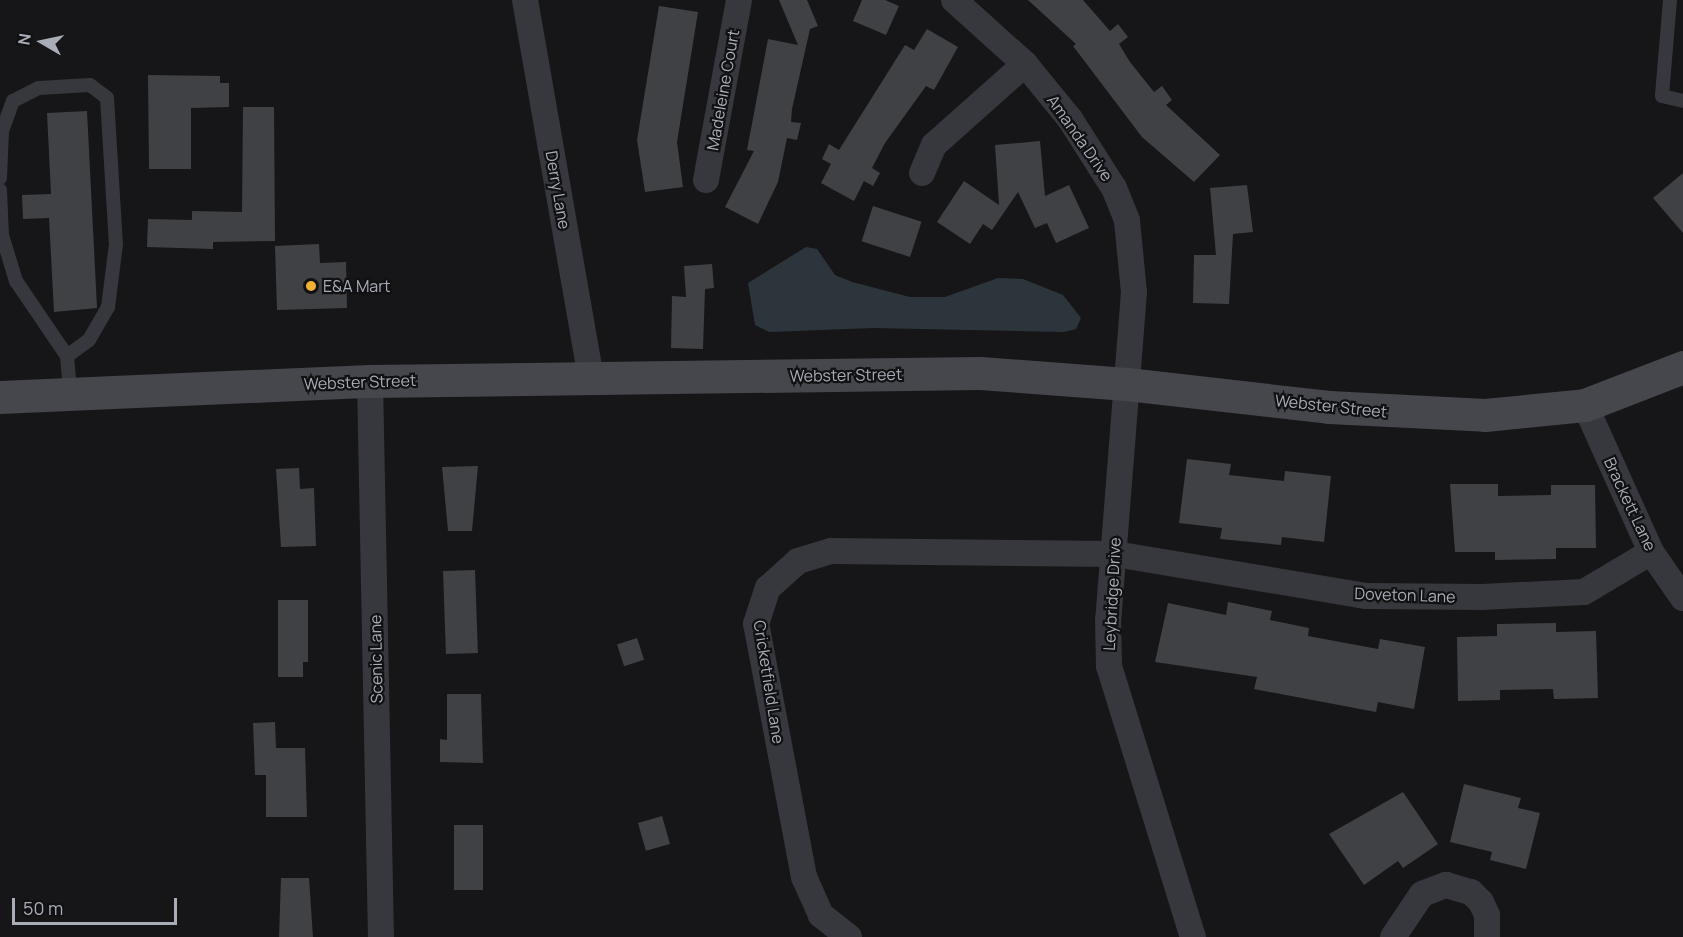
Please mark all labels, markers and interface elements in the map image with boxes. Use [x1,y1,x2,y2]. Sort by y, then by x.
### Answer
north arrow [12,12,72,72]
street label: Madeleine Court [703,28,743,152]
text: N [12,32,36,47]
street label: Amanda Drive [1043,91,1117,185]
street label: Derry Lane [542,149,574,231]
place label: E&A Mart [323,276,390,296]
marker: E&A Mart [304,279,318,293]
street label: Webster Street [790,364,902,386]
street label: Webster Street [303,370,417,394]
street label: Webster Street [1274,391,1388,421]
street label: Brackett Lane [1600,454,1660,554]
street label: Leybridge Drive [1099,537,1125,651]
street label: Doveton Lane [1354,584,1456,606]
street label: Scenic Lane [366,614,386,704]
street label: Cricketfield Lane [750,619,788,745]
scale bar [15,886,180,924]
text: 50 m [23,896,63,920]

